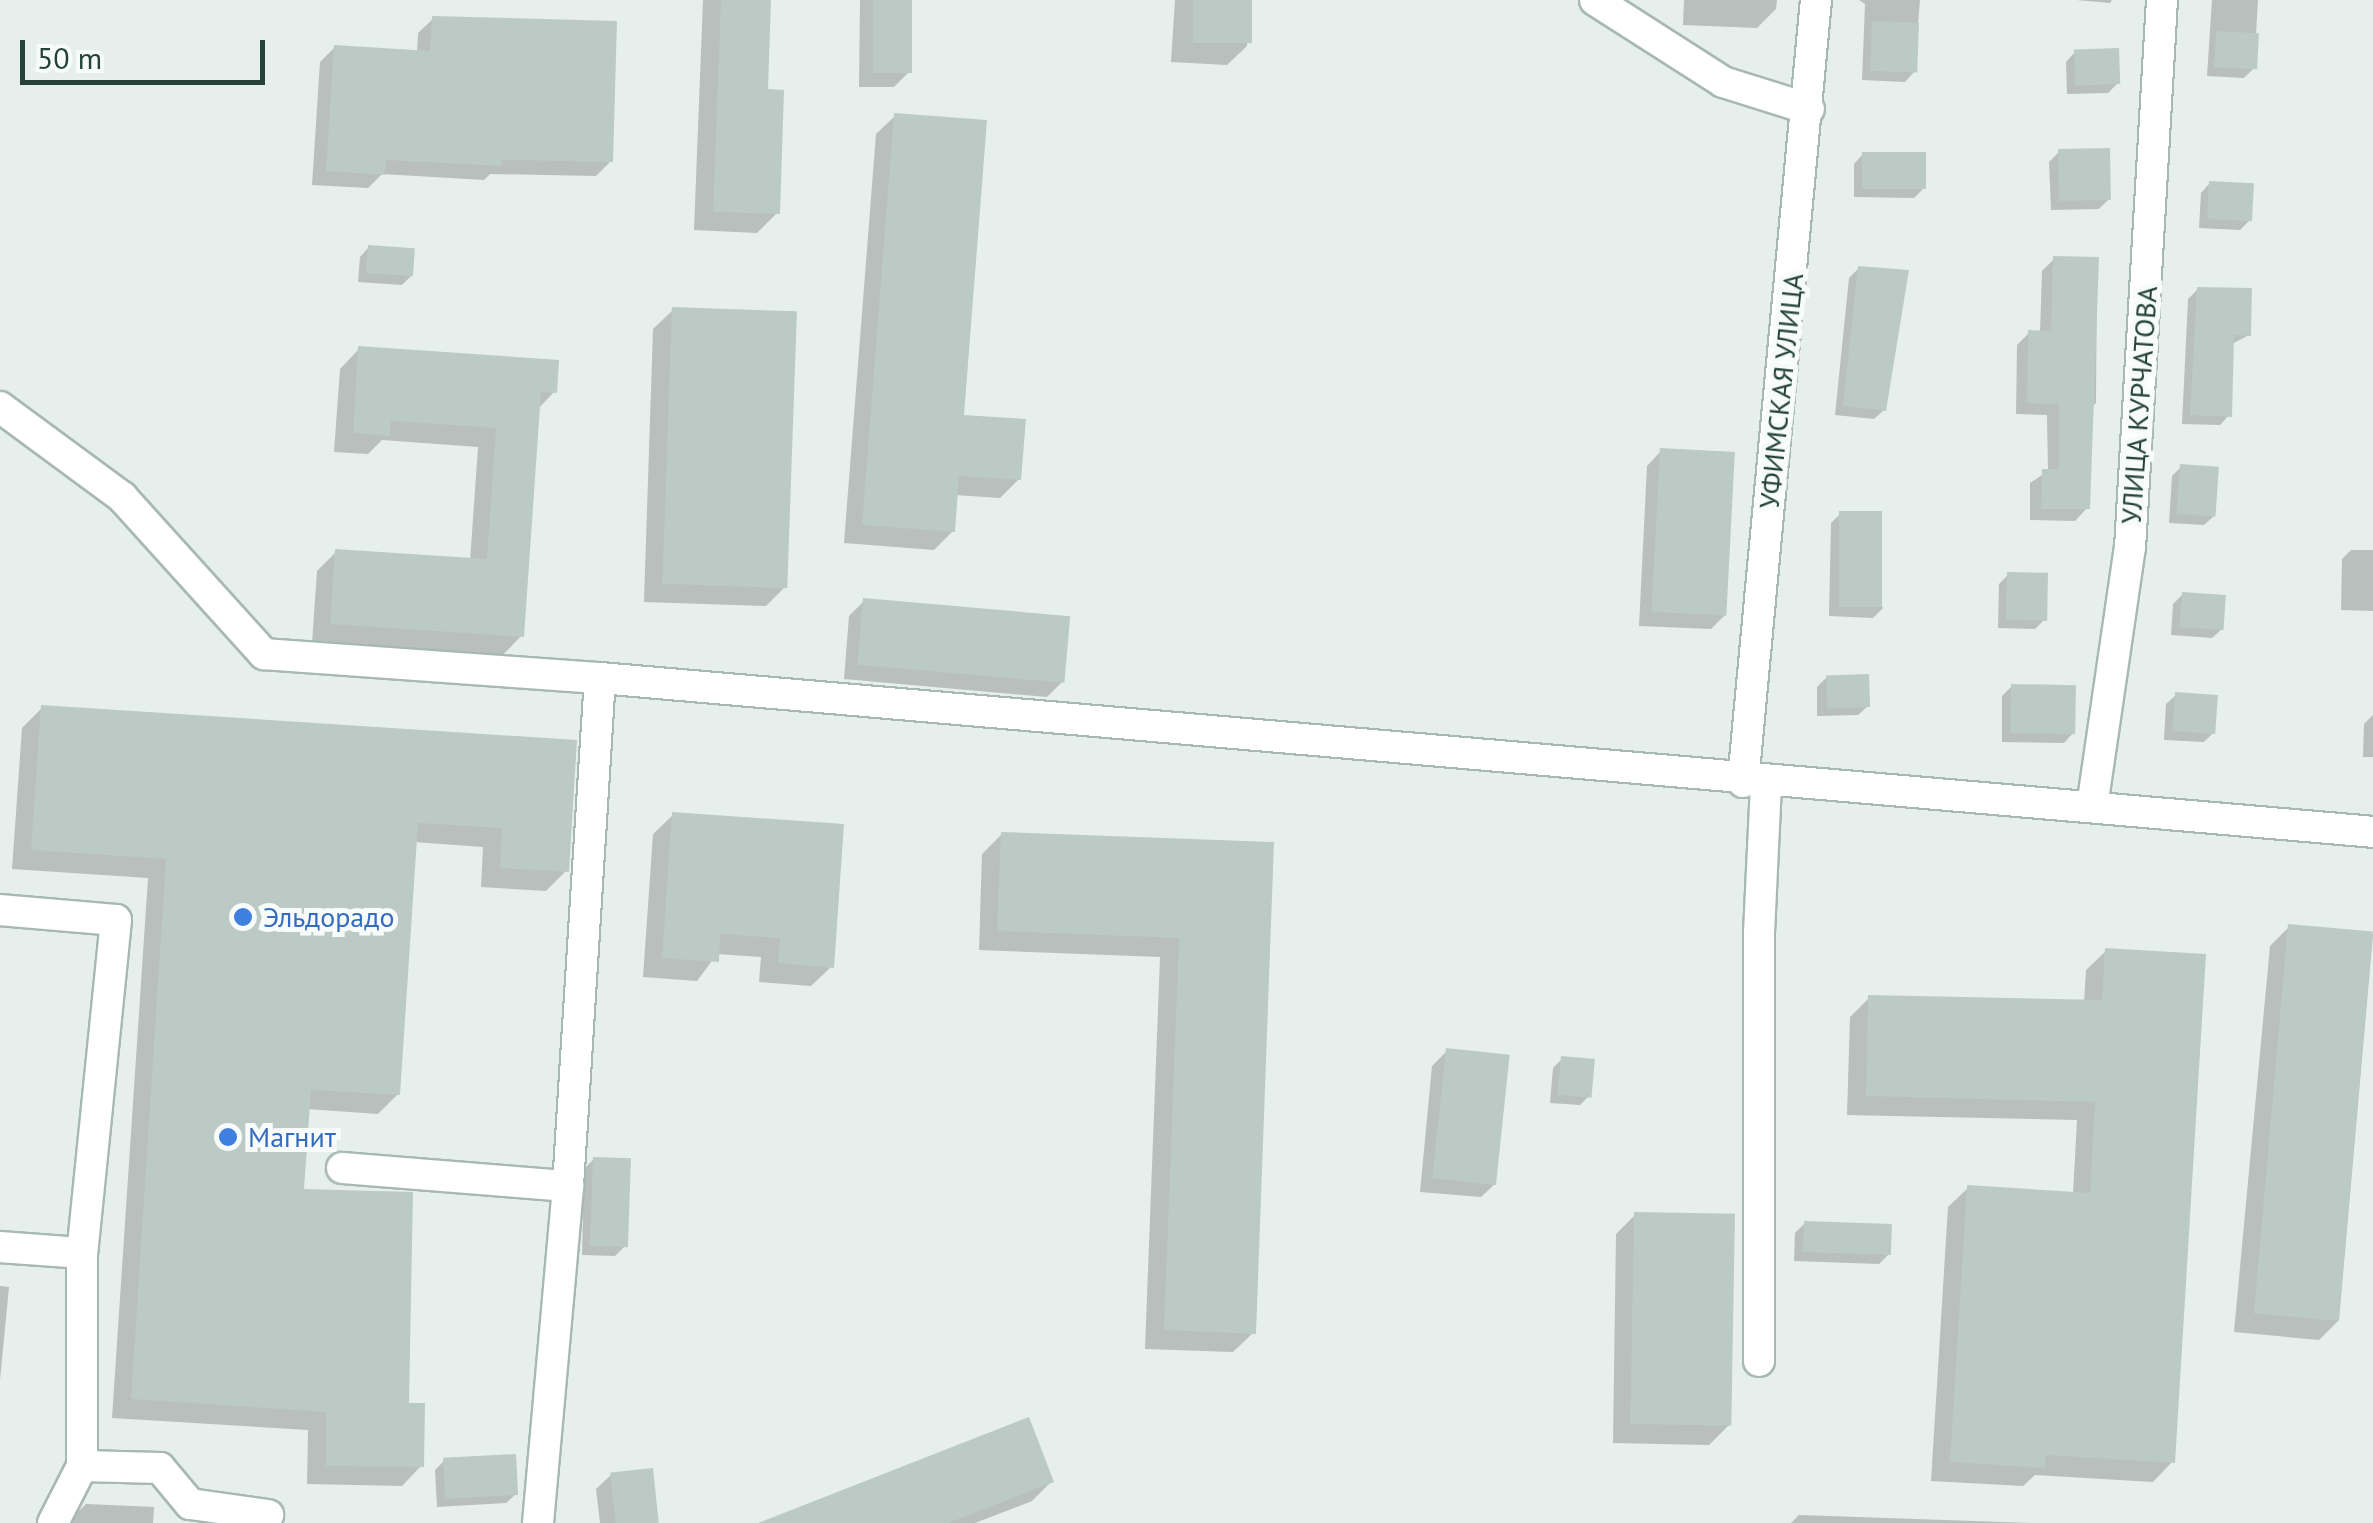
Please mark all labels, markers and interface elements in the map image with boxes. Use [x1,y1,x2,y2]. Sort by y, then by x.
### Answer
scale bar [25,20,270,82]
text: 50 m [37,38,102,77]
street label: УФИМСКАЯ УЛИЦА [1752,271,1810,511]
street label: УЛИЦА КУРЧАТОВА [2114,284,2164,526]
place label: Эльдорадо [263,900,394,934]
marker: Эльдорадо [232,906,254,928]
place label: Магнит [248,1120,336,1154]
marker: Магнит [217,1126,239,1148]

